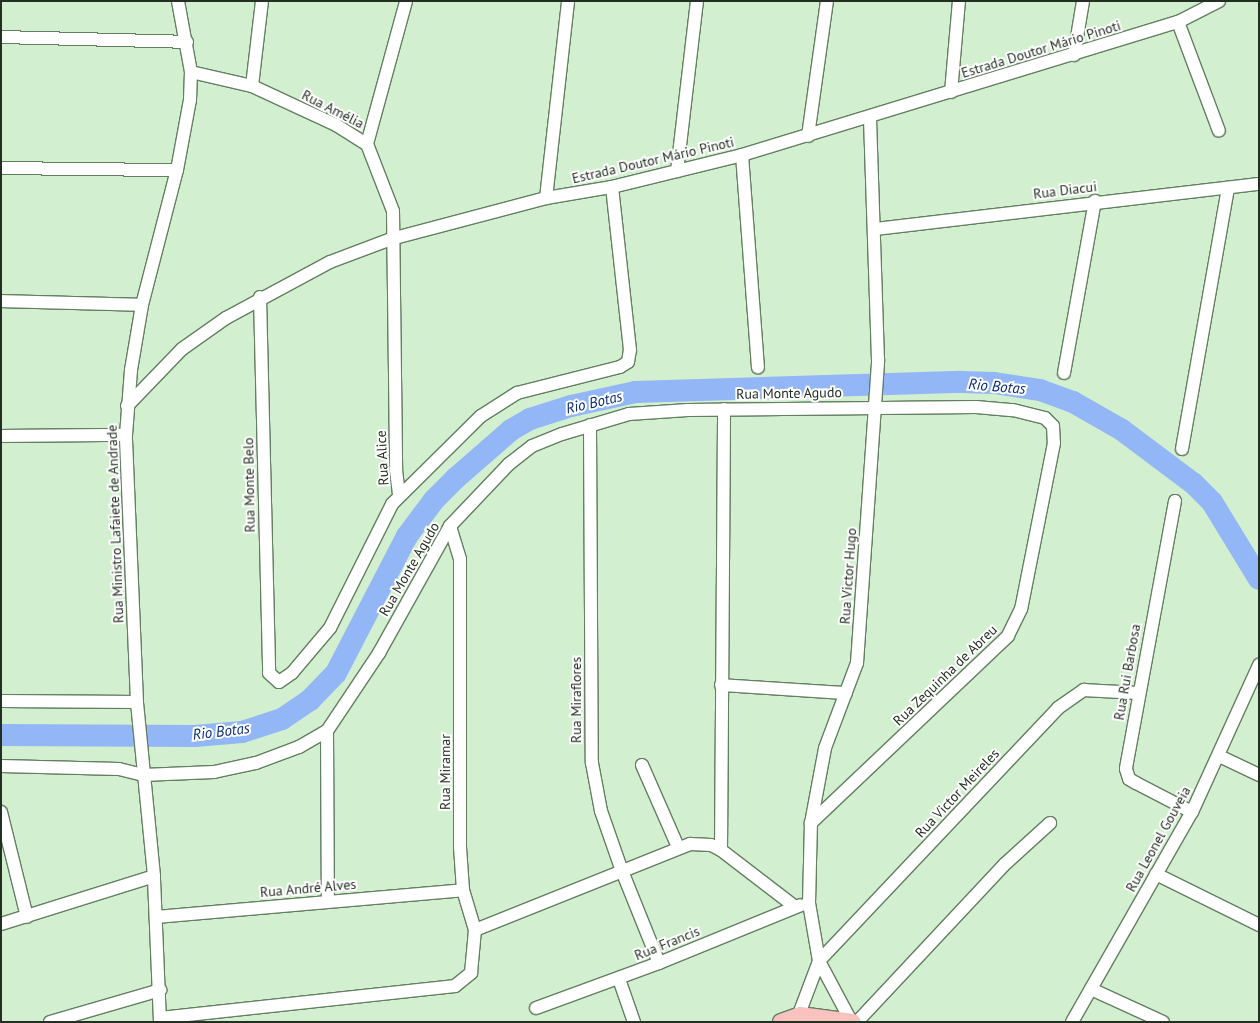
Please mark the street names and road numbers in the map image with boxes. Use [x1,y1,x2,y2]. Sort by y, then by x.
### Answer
street label: Estrada Doutor Mário Pinoti [959,17,1123,81]
street label: Rua Amélia [299,86,367,132]
street label: Estrada Doutor Mário Pinoti [570,133,736,187]
street label: Rua Diacui [1032,178,1098,202]
street label: Rua Monte Agudo [736,384,842,402]
street label: Rua Ministro Lafaiete de Andrade [103,424,127,624]
street label: Rua Alice [372,430,392,486]
street label: Rua Monte Belo [240,437,258,533]
street label: Rua Monte Agudo [375,519,443,619]
street label: Rua Victor Hugo [836,527,860,625]
street label: Rua Zequinha de Abreu [889,621,1001,729]
street label: Rua Rui Barbosa [1110,623,1144,721]
street label: Rua Miraflores [568,657,584,743]
street label: Rua Miramar [437,734,453,810]
street label: Rua Victor Meireles [911,745,1003,841]
street label: Rua Leonel Gouveia [1122,783,1194,895]
street label: Rua André Alves [259,875,357,901]
street label: Rua Francis [632,922,702,964]

